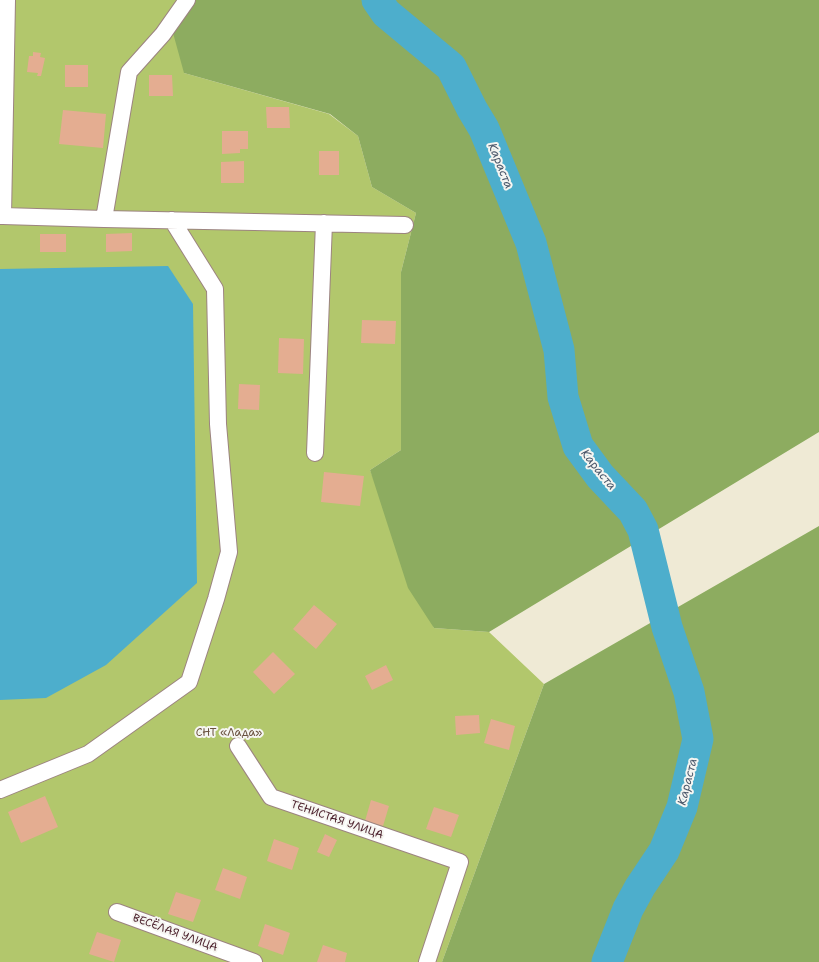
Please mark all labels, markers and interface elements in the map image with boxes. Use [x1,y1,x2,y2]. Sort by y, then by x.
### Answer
water label: Караста [484,141,516,191]
water label: Караста [577,447,619,493]
park label: СНТ «Лада» [196,726,262,740]
water label: Караста [675,757,701,807]
street label: ТЕНИСТАЯ УЛИЦА [289,798,385,842]
street label: ВЕСЁЛАЯ УЛИЦА [131,911,219,955]

